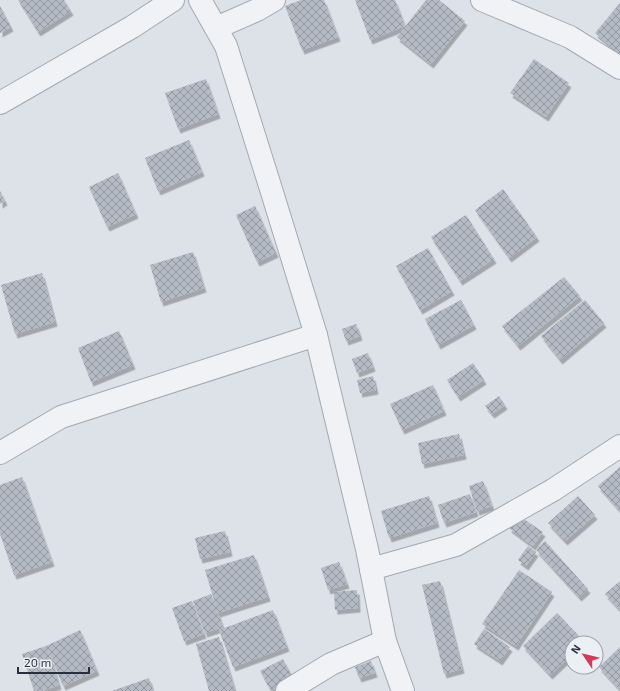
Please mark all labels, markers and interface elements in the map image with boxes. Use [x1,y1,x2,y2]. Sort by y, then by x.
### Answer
north arrow [564,635,604,675]
text: N [568,642,583,656]
scale bar [18,649,89,675]
text: 20 m [24,655,51,669]

